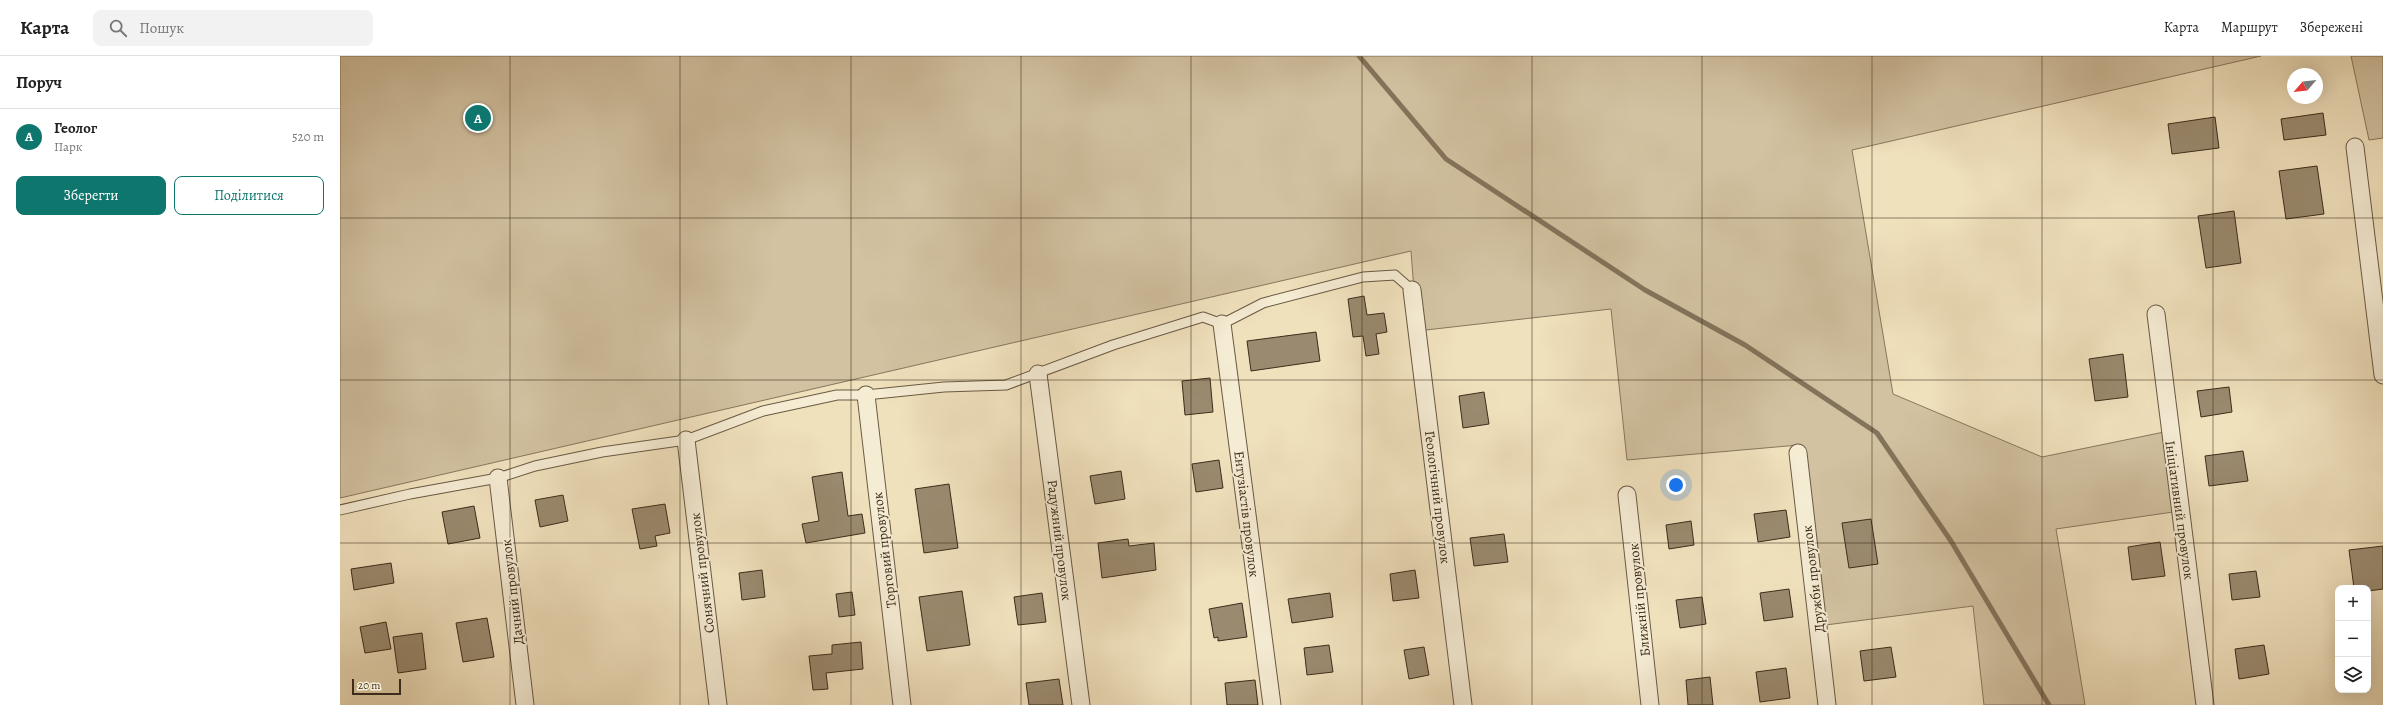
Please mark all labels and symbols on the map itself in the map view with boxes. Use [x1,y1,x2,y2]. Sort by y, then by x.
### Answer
north arrow [2287,68,2323,104]
pin: A [465,103,491,133]
street label: Геологічний провулок [1420,429,1455,565]
street label: Ініціативний провулок [2160,439,2199,581]
street label: Ентузіастів провулок [1229,450,1264,578]
your location [1666,475,1686,495]
street label: Радужний провулок [1043,479,1076,602]
street label: Торговий провулок [868,491,901,609]
street label: Сонячний провулок [686,512,719,634]
street label: Дружби провулок [1797,524,1830,634]
street label: Дачний провулок [497,538,528,646]
street label: Ближній провулок [1624,542,1655,658]
scale bar [352,677,401,696]

